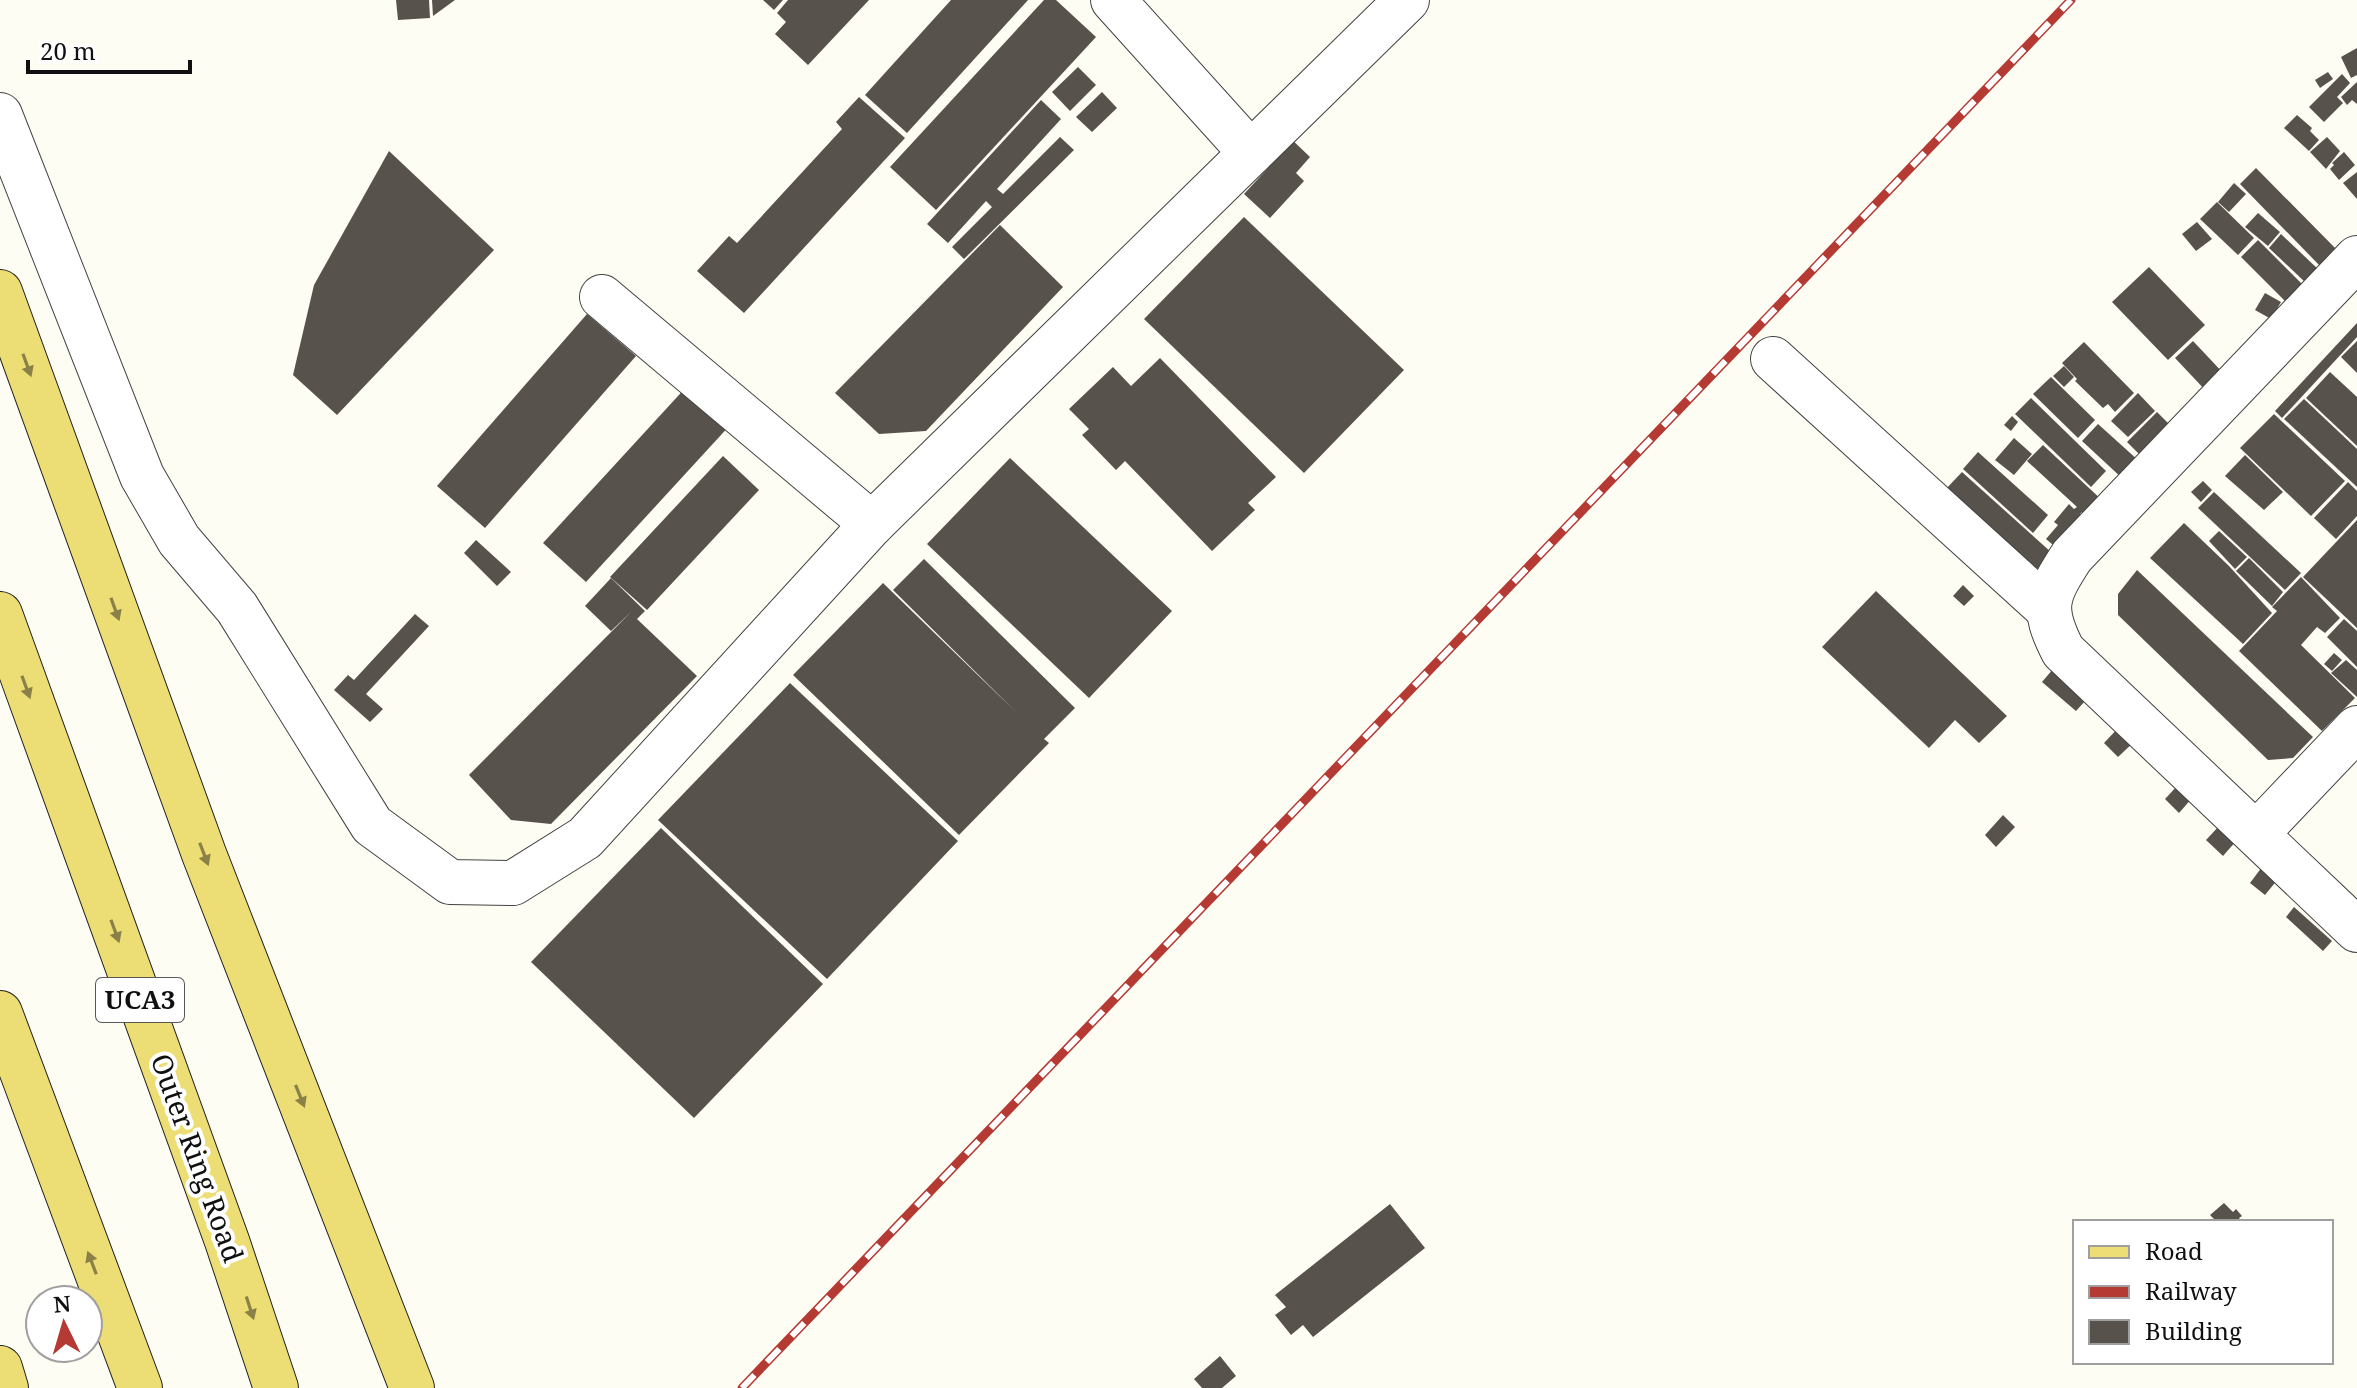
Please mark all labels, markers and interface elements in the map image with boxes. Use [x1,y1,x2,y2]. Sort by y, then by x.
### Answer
scale bar [28,24,190,74]
text: 20 m [40,34,96,67]
one-way arrow [21,353,34,377]
one-way arrow [110,597,122,621]
one-way arrow [21,675,33,699]
one-way arrow [198,842,211,866]
one-way arrow [109,920,122,944]
road number: UCA3 [96,978,184,1022]
street label: Outer Ring Road [143,1048,253,1267]
one-way arrow [293,1084,306,1108]
legend [2073,1220,2333,1364]
text: Road [2145,1234,2203,1267]
one-way arrow [85,1251,98,1275]
text: Railway [2145,1274,2237,1307]
north arrow [24,1284,104,1364]
text: N [52,1287,72,1319]
one-way arrow [244,1296,256,1320]
text: Building [2145,1314,2242,1347]

